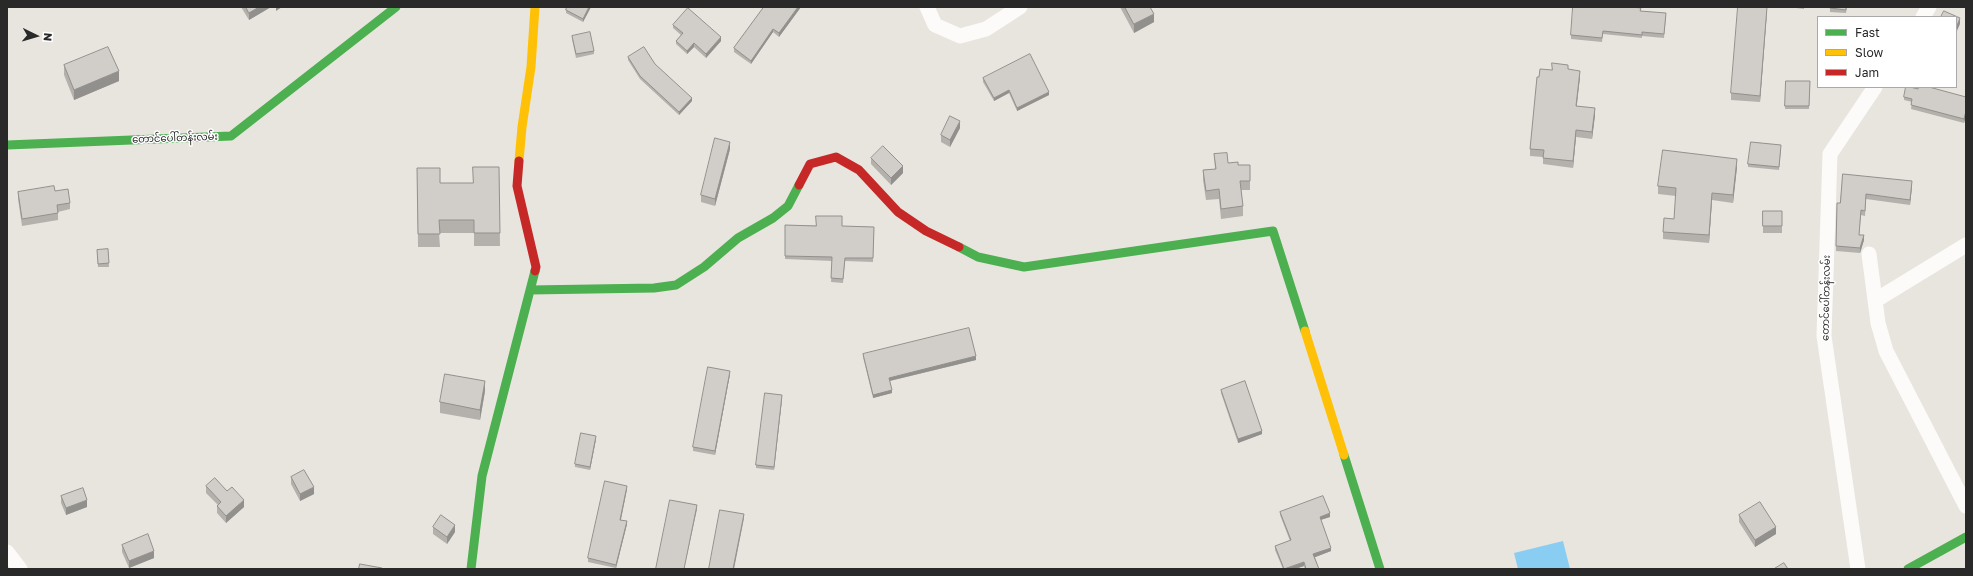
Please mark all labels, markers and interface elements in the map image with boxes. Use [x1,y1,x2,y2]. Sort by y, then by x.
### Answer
north arrow [16,16,56,56]
legend [1817,16,1957,88]
text: Fast [1855,25,1880,40]
text: N [42,32,55,42]
text: Slow [1855,45,1883,60]
text: Jam [1855,65,1879,80]
street label: တောင်ပေါ်တန်းလမ်း [132,131,218,145]
street label: တောင်ပေါ်တန်းလမ်း [1819,255,1833,341]

